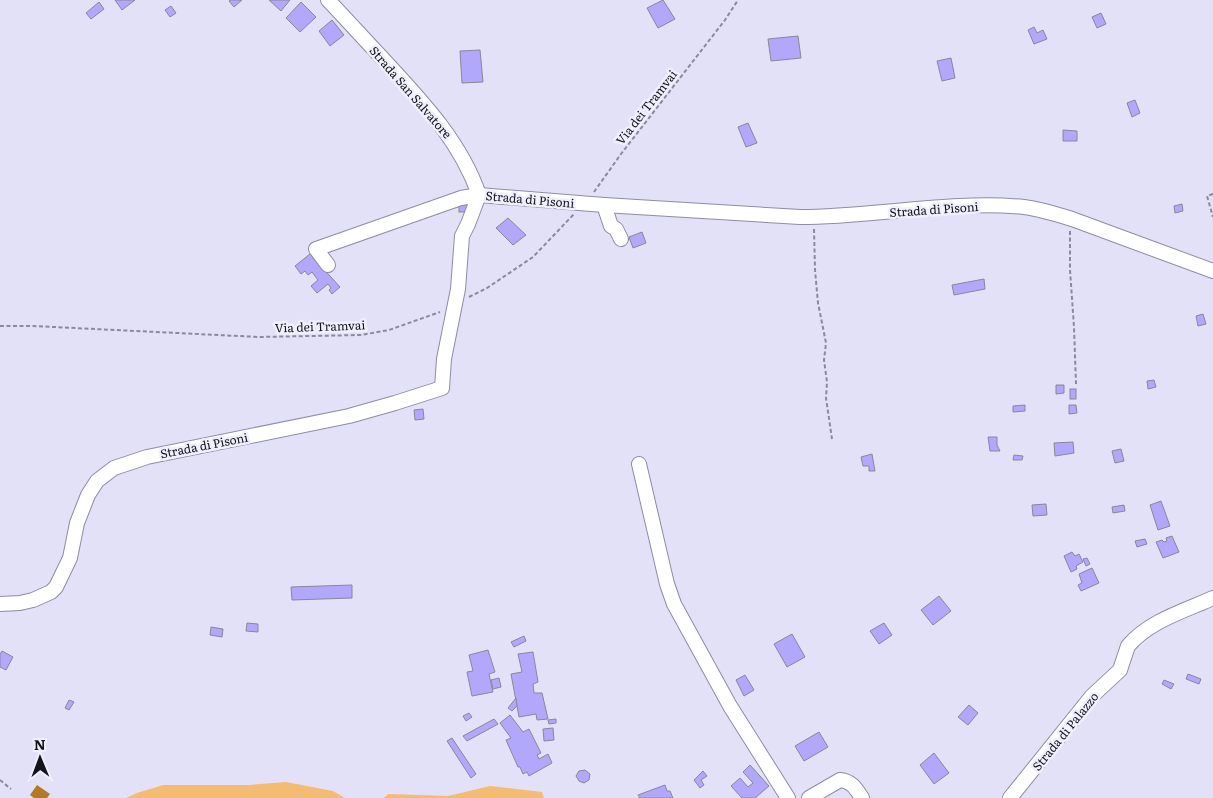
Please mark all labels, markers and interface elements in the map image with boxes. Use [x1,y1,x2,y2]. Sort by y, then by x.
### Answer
street label: Strada San Salvatore [366,42,456,142]
street label: Via dei Tramvai [611,66,681,148]
street label: Strada di Pisoni [485,186,575,212]
street label: Strada di Pisoni [889,197,979,221]
street label: Via dei Tramvai [274,315,366,337]
street label: Strada di Pisoni [159,428,249,462]
street label: Strada di Palazzo [1028,688,1102,774]
north arrow [15,733,65,783]
text: N [34,734,46,754]

